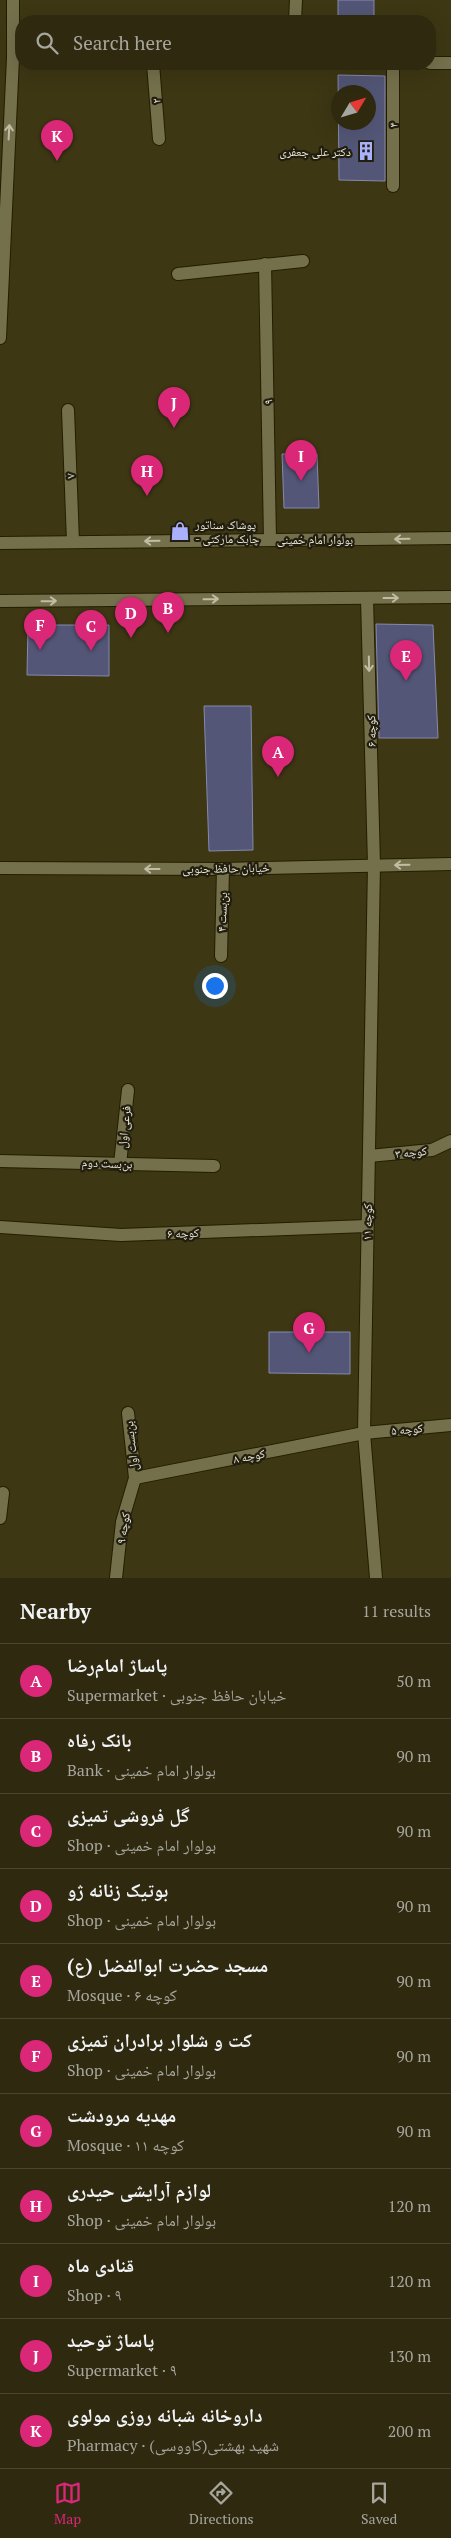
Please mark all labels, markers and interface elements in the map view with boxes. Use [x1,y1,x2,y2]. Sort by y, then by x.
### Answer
search box [15,15,436,70]
icon: search [33,29,61,57]
text: Search here [73,30,172,55]
north arrow [331,85,376,130]
street label: ۲ [148,98,164,104]
pin: K [41,120,73,161]
street label: ۴ [385,122,401,128]
one-way arrow [5,124,14,140]
building icon: دکتر علی جعفری [355,140,377,162]
place label: دکتر علی جعفری [279,144,351,159]
pin: J [158,387,190,428]
street label: ۹ [260,399,276,405]
pin: I [285,440,317,481]
pin: H [131,455,163,496]
street label: ۷ [62,472,78,479]
place label: پوشاک سناتور - چابک مارکتی [194,517,260,546]
shop icon: پوشاک سناتور - چابک مارکتی [169,520,191,542]
street label: بولوار امام خمینی [277,532,353,548]
one-way arrow [395,534,411,543]
one-way arrow [145,536,161,546]
pin: B [152,592,184,633]
one-way arrow [383,593,399,602]
one-way arrow [202,594,219,604]
one-way arrow [40,596,56,606]
pin: D [115,597,147,638]
pin: F [24,609,56,650]
pin: C [75,610,107,651]
pin: E [390,640,422,681]
one-way arrow [364,656,374,672]
street label: کوچه ۶ [363,715,379,747]
pin: A [262,736,294,777]
street label: خیابان حافظ جنوبی [182,860,270,877]
one-way arrow [395,860,411,870]
one-way arrow [145,864,161,874]
street label: بن‌بست ۴ [214,892,231,932]
your location [202,973,228,999]
street label: فرعی اول [114,1105,134,1149]
street label: کوچه ۳ [394,1143,428,1161]
street label: بن‌بست دوم [81,1155,133,1172]
street label: کوچه ۱۱ [359,1203,375,1241]
street label: کوچه ۶ [167,1225,199,1241]
pin: G [293,1312,325,1353]
street label: بن‌بست اول [121,1420,141,1472]
street label: کوچه ۵ [390,1420,424,1438]
street label: کوچه ۸ [232,1446,266,1466]
street label: کوچه ۹ [113,1511,133,1545]
text: Nearby [20,1597,91,1625]
text: 11 results [362,1600,431,1622]
text: پاساژ امام‌رضا [67,1652,167,1677]
text: A [30,1670,42,1692]
text: 50 m [396,1670,431,1692]
text: Supermarket · خیابان حافظ جنوبی [67,1684,286,1706]
text: بانک رفاه [67,1727,131,1752]
text: B [31,1745,41,1767]
text: 90 m [396,1745,431,1767]
text: Bank · بولوار امام خمینی [67,1759,216,1781]
text: گل فروشی تمیزی [67,1802,190,1827]
text: C [31,1820,41,1842]
text: 90 m [396,1820,431,1842]
text: Shop · بولوار امام خمینی [67,1834,216,1856]
text: بوتیک زنانه ژو [67,1877,168,1902]
text: D [30,1895,42,1917]
text: 90 m [396,1895,431,1917]
text: Shop · بولوار امام خمینی [67,1909,216,1931]
text: مسجد حضرت ابوالفضل (ع) [67,1952,268,1977]
text: E [31,1970,41,1992]
text: 90 m [396,1970,431,1992]
text: Mosque · کوچه ۶ [67,1984,177,2006]
text: کت و شلوار برادران تمیزی [67,2027,252,2052]
text: F [31,2045,41,2067]
text: 90 m [396,2045,431,2067]
text: Shop · بولوار امام خمینی [67,2059,216,2081]
text: مهدیه مرودشت [67,2102,176,2127]
text: G [30,2120,42,2142]
text: 90 m [396,2120,431,2142]
text: Mosque · کوچه ۱۱ [67,2134,184,2156]
text: لوازم آرایشی حیدری [67,2177,211,2202]
text: H [30,2195,42,2217]
text: 120 m [388,2195,431,2217]
text: Shop · بولوار امام خمینی [67,2209,216,2231]
text: قنادی ماه [67,2252,134,2277]
text: I [33,2270,39,2292]
text: 120 m [388,2270,431,2292]
text: Shop · ۹ [67,2284,122,2306]
text: پاساژ توحید [67,2327,154,2352]
text: J [33,2345,39,2367]
text: 130 m [388,2345,431,2367]
text: Supermarket · ۹ [67,2359,177,2381]
text: داروخانه شبانه روزی مولوی [67,2402,263,2427]
text: K [30,2420,42,2442]
text: 200 m [388,2420,431,2442]
text: Pharmacy · شهید بهشتی(کاووسی) [67,2434,279,2456]
tab: Map [54,2479,82,2528]
tab: Directions [189,2479,254,2528]
tab: Saved [361,2479,397,2528]

